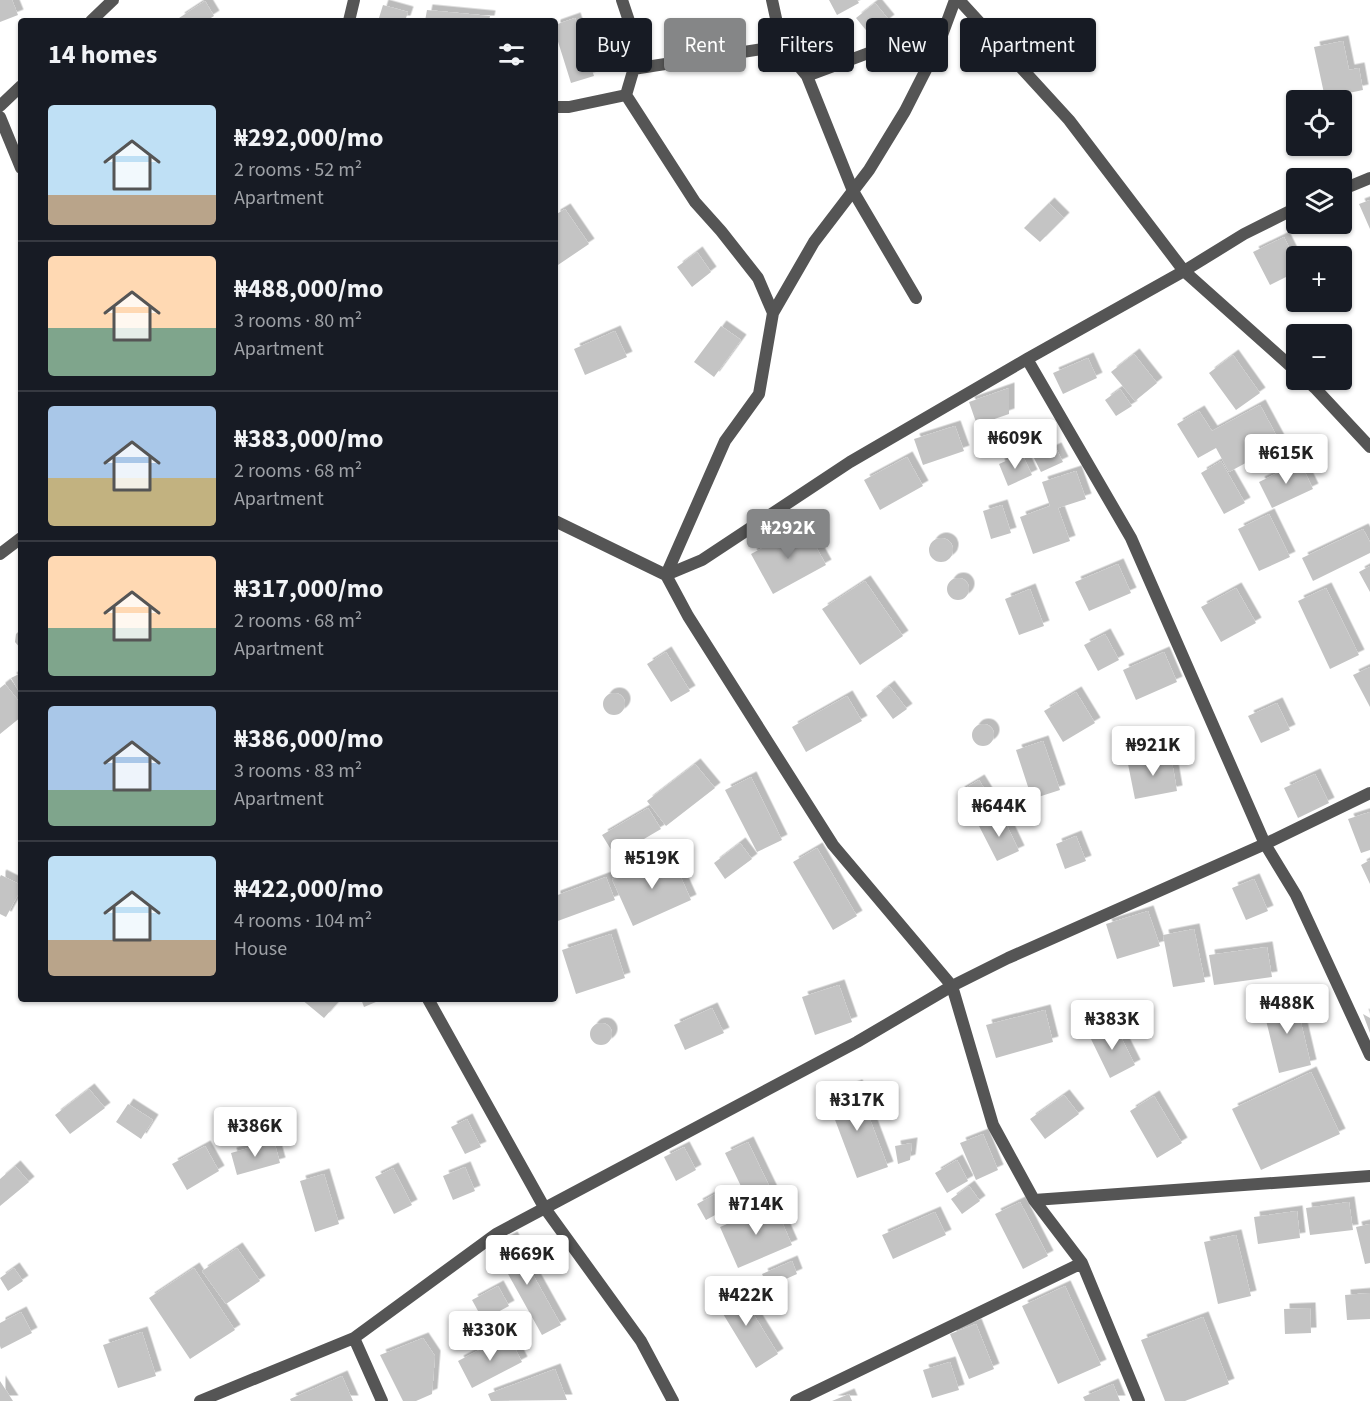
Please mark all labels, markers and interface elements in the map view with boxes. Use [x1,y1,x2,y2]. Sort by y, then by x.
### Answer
chip: Buy [576,18,652,72]
chip: Rent [664,18,746,72]
chip: Filters [758,18,854,72]
chip: New [866,18,948,72]
chip: Apartment [960,18,1096,72]
text: 14 homes [48,36,157,73]
icon: filters [495,38,528,71]
map controls [1286,90,1352,390]
button: locate [1286,90,1352,156]
text: ₦292,000/mo [234,119,383,156]
icon: home [96,129,168,201]
text: 2 rooms · 52 m² [234,156,362,184]
button: layers [1286,168,1352,234]
text: Apartment [234,184,324,212]
button: + [1286,246,1352,312]
text: ₦488,000/mo [234,270,383,307]
icon: home [96,280,168,352]
text: 3 rooms · 80 m² [234,307,362,335]
button: − [1286,324,1352,390]
text: Apartment [234,335,324,363]
pin: ₦609K [973,419,1057,470]
text: ₦383,000/mo [234,420,383,457]
text: ₦609K [988,424,1042,452]
icon: home [96,430,168,502]
pin: ₦615K [1244,434,1328,485]
text: ₦615K [1259,439,1313,467]
text: 2 rooms · 68 m² [234,457,362,485]
text: Apartment [234,485,324,513]
pin: ₦292K [746,509,830,560]
text: ₦292K [761,514,815,542]
text: ₦317,000/mo [234,570,383,607]
icon: home [96,580,168,652]
text: 2 rooms · 68 m² [234,607,362,635]
text: Apartment [234,635,324,663]
text: ₦386,000/mo [234,720,383,757]
pin: ₦921K [1111,726,1195,777]
icon: home [96,730,168,802]
text: ₦921K [1126,731,1180,759]
text: 3 rooms · 83 m² [234,757,362,785]
text: Apartment [234,785,324,813]
pin: ₦644K [957,787,1041,838]
text: ₦644K [972,792,1026,820]
pin: ₦519K [610,839,694,890]
text: ₦519K [625,844,679,872]
text: ₦422,000/mo [234,870,383,907]
icon: home [96,880,168,952]
text: 4 rooms · 104 m² [234,907,372,935]
text: House [234,935,287,963]
pin: ₦488K [1245,984,1329,1035]
text: ₦488K [1260,989,1314,1017]
pin: ₦383K [1070,1000,1154,1051]
text: ₦383K [1085,1005,1139,1033]
pin: ₦317K [815,1081,899,1132]
text: ₦317K [830,1086,884,1114]
pin: ₦386K [213,1107,297,1158]
text: ₦386K [228,1112,282,1140]
pin: ₦714K [714,1185,798,1236]
text: ₦714K [729,1190,783,1218]
pin: ₦669K [485,1235,569,1286]
text: ₦669K [500,1240,554,1268]
pin: ₦422K [704,1276,788,1327]
text: ₦422K [719,1281,773,1309]
pin: ₦330K [448,1311,532,1362]
text: ₦330K [463,1316,517,1344]

